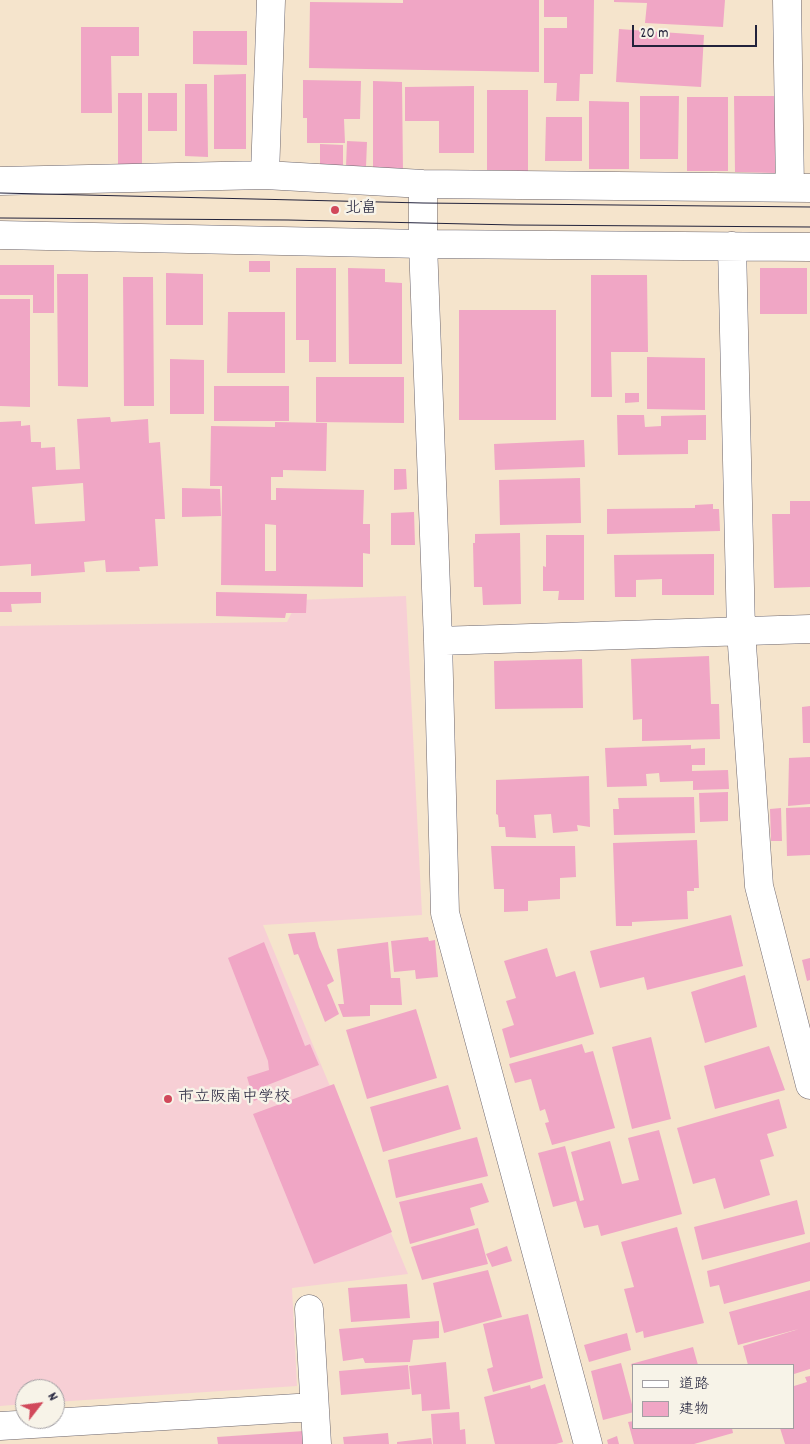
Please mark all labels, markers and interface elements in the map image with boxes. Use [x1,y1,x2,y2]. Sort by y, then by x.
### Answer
scale bar [635,15,760,47]
text: 20 m [640,23,668,45]
place label: 北畠 [345,200,377,220]
marker: 北畠 [329,204,341,216]
place label: 市立阪南中学校 [178,1089,290,1109]
marker: 市立阪南中学校 [162,1093,174,1105]
legend [632,1364,795,1429]
text: 道路 [679,1374,709,1396]
north arrow [15,1379,65,1429]
text: N [42,1389,63,1405]
text: 建物 [679,1399,709,1421]

